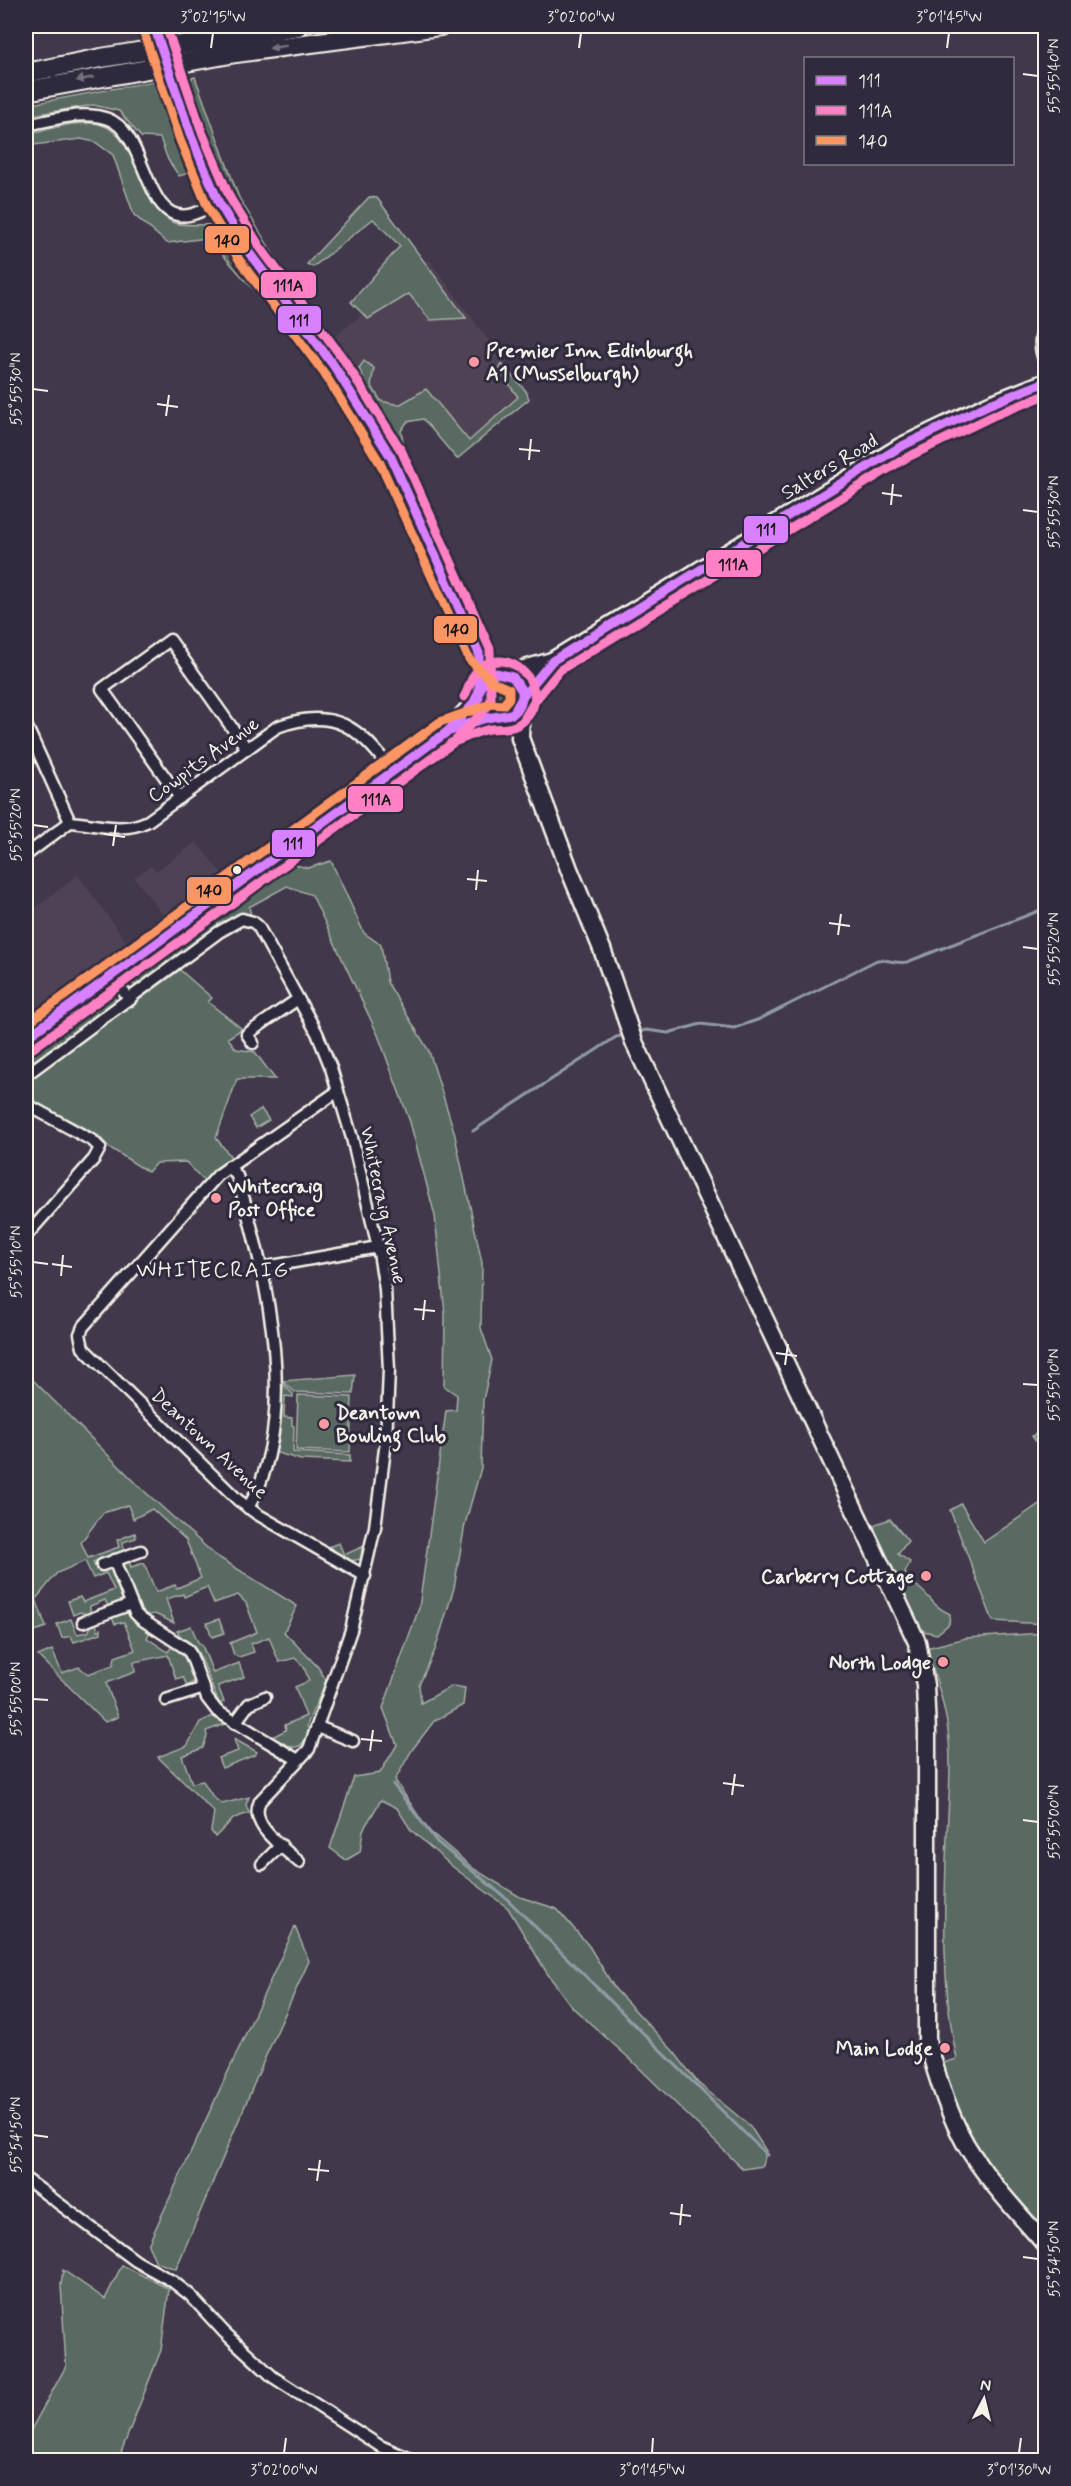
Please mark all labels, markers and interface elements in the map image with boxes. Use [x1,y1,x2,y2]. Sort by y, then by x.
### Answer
text: 3°02'15"W [180,8,246,28]
text: 3°02'00"W [547,8,615,28]
text: 3°01'45"W [916,8,982,28]
text: 55°55'40"N [1045,38,1065,114]
one-way arrow [268,42,287,51]
legend [804,57,1014,165]
text: 111 [858,70,881,94]
one-way arrow [76,75,95,84]
text: 111A [858,100,893,124]
text: 140 [858,130,888,154]
line badge: 140 [204,225,250,254]
text: 140 [214,231,240,252]
line badge: 111A [260,271,317,299]
text: 111A [273,276,303,297]
line badge: 111 [277,305,322,334]
text: 111 [289,311,309,332]
place label: Premier Inn Edinburgh A1 (Musselburgh) [486,338,693,388]
text: 55°55'30"N [7,352,27,426]
marker: Premier Inn Edinburgh A1 (Musselburgh) [467,355,481,369]
street label: Salters Road [776,428,883,507]
text: 55°55'30"N [1045,475,1065,549]
line badge: 111 [743,515,789,544]
text: 111 [756,520,776,541]
line badge: 111A [705,549,762,578]
text: 111A [718,555,748,576]
line badge: 140 [433,615,478,644]
text: 140 [443,620,469,641]
street label: Cowpits Avenue [143,711,265,810]
line badge: 111A [347,785,404,813]
text: 55°55'20"N [7,788,27,862]
text: 111A [361,790,391,811]
line badge: 111 [271,829,316,858]
text: 111 [283,834,303,855]
unlabelled marker [231,864,243,876]
line badge: 140 [186,876,232,905]
text: 140 [196,881,222,902]
text: 55°55'20"N [1045,912,1065,986]
street label: Whitecraig Avenue [352,1124,412,1287]
place label: Whitecraig Post Office [227,1174,323,1224]
marker: Whitecraig Post Office [209,1191,223,1205]
text: 55°55'10"N [7,1226,27,1298]
district label: WHITECRAIG [136,1257,290,1285]
text: 55°55'10"N [1045,1349,1065,1421]
street label: Deantown Avenue [144,1383,274,1506]
place label: Deantown Bowling Club [336,1400,446,1452]
marker: Deantown Bowling Club [317,1417,331,1431]
place label: Carberry Cottage [761,1564,914,1591]
marker: Carberry Cottage [919,1569,933,1583]
place label: North Lodge [829,1650,931,1679]
marker: North Lodge [936,1655,950,1669]
text: 55°55'00"N [7,1662,27,1736]
text: 55°55'00"N [1045,1785,1065,1859]
place label: Main Lodge [836,2036,933,2065]
marker: Main Lodge [938,2041,952,2055]
text: 55°54'50"N [7,2097,27,2173]
text: 55°54'50"N [1045,2221,1065,2297]
north arrow [954,2369,1014,2429]
text: N [979,2375,992,2397]
text: 3°02'00"W [250,2461,318,2481]
text: 3°01'45"W [619,2461,685,2481]
text: 3°01'30"W [987,2461,1051,2481]

